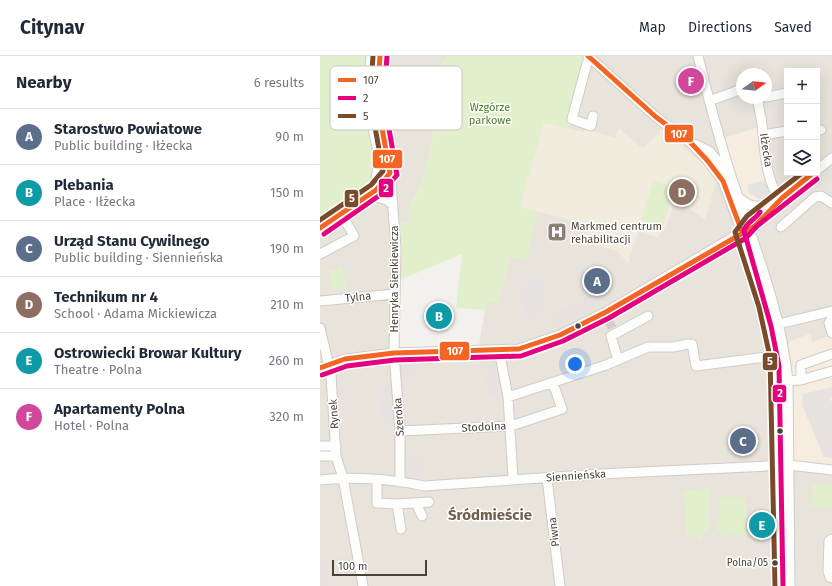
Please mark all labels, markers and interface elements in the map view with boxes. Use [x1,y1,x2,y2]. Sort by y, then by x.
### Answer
text: Citynav [20,16,84,39]
text: Map [639,19,666,36]
text: Directions [688,19,752,36]
text: Saved [774,19,812,36]
legend [330,66,462,130]
pin: F [678,66,704,96]
north arrow [736,68,772,104]
map controls [784,68,820,176]
button: + [784,68,820,104]
text: Nearby [16,72,71,93]
text: 107 [363,74,379,87]
text: 6 results [254,75,304,90]
text: 2 [363,92,368,105]
park label: Wzgórze parkowe [469,101,511,127]
button: − [784,104,820,140]
text: 5 [363,110,369,123]
text: Starostwo Powiatowe [54,120,202,138]
line badge: 107 [664,124,694,143]
text: 107 [671,128,687,141]
text: A [25,129,33,144]
text: 90 m [275,129,304,144]
street label: Iłżecka [757,132,775,168]
text: Public building · Iłżecka [54,138,192,153]
button: layers [784,140,820,176]
line badge: 107 [372,149,403,169]
text: 107 [379,153,395,166]
text: Plebania [54,176,114,194]
pin: D [669,177,695,207]
line badge: 2 [378,178,394,198]
text: 2 [383,182,389,195]
text: B [25,185,33,200]
text: 150 m [270,185,304,200]
line badge: 5 [344,189,359,208]
text: 5 [349,192,355,205]
text: Place · Iłżecka [54,194,136,209]
place label: Markmed centrum rehabilitacji [571,220,662,246]
hospital icon: Markmed centrum rehabilitacji [546,221,568,243]
street label: Henryka Sienkiewicza [388,225,401,333]
text: Urząd Stanu Cywilnego [54,232,209,250]
text: C [25,241,33,256]
text: 190 m [270,241,304,256]
text: Public building · Siennieńska [54,250,223,265]
pin: A [584,266,610,296]
text: Technikum nr 4 [54,288,158,306]
street label: Tylna [344,289,372,305]
text: D [25,297,33,312]
text: 210 m [270,297,304,312]
pin: B [426,301,452,331]
text: School · Adama Mickiewicza [54,306,217,321]
unlabelled marker [573,321,583,331]
line badge: 107 [439,341,470,361]
text: Ostrowiecki Browar Kultury [54,344,242,362]
text: 107 [447,345,463,358]
line badge: 5 [762,352,778,371]
text: E [26,353,32,368]
text: 260 m [269,353,304,368]
your location [565,354,585,374]
text: 5 [767,355,773,368]
text: Theatre · Polna [54,362,142,377]
line badge: 2 [772,384,787,403]
text: 2 [777,387,783,400]
street label: Szeroka [391,397,407,437]
street label: Rynek [327,398,341,429]
text: Apartamenty Polna [54,400,185,418]
text: F [26,409,32,424]
text: 320 m [269,409,304,424]
text: Hotel · Polna [54,418,129,433]
street label: Stodolna [461,419,507,435]
pin: C [730,426,756,456]
unlabelled marker [775,426,785,436]
street label: Siennieńska [546,467,606,485]
district label: Śródmieście [448,506,532,524]
pin: E [749,510,775,540]
street label: Piwna [546,516,562,548]
place label: Polna/05 [727,557,768,569]
scale bar [332,558,427,577]
marker: Polna/05 [770,558,780,568]
text: 100 m [338,560,367,573]

